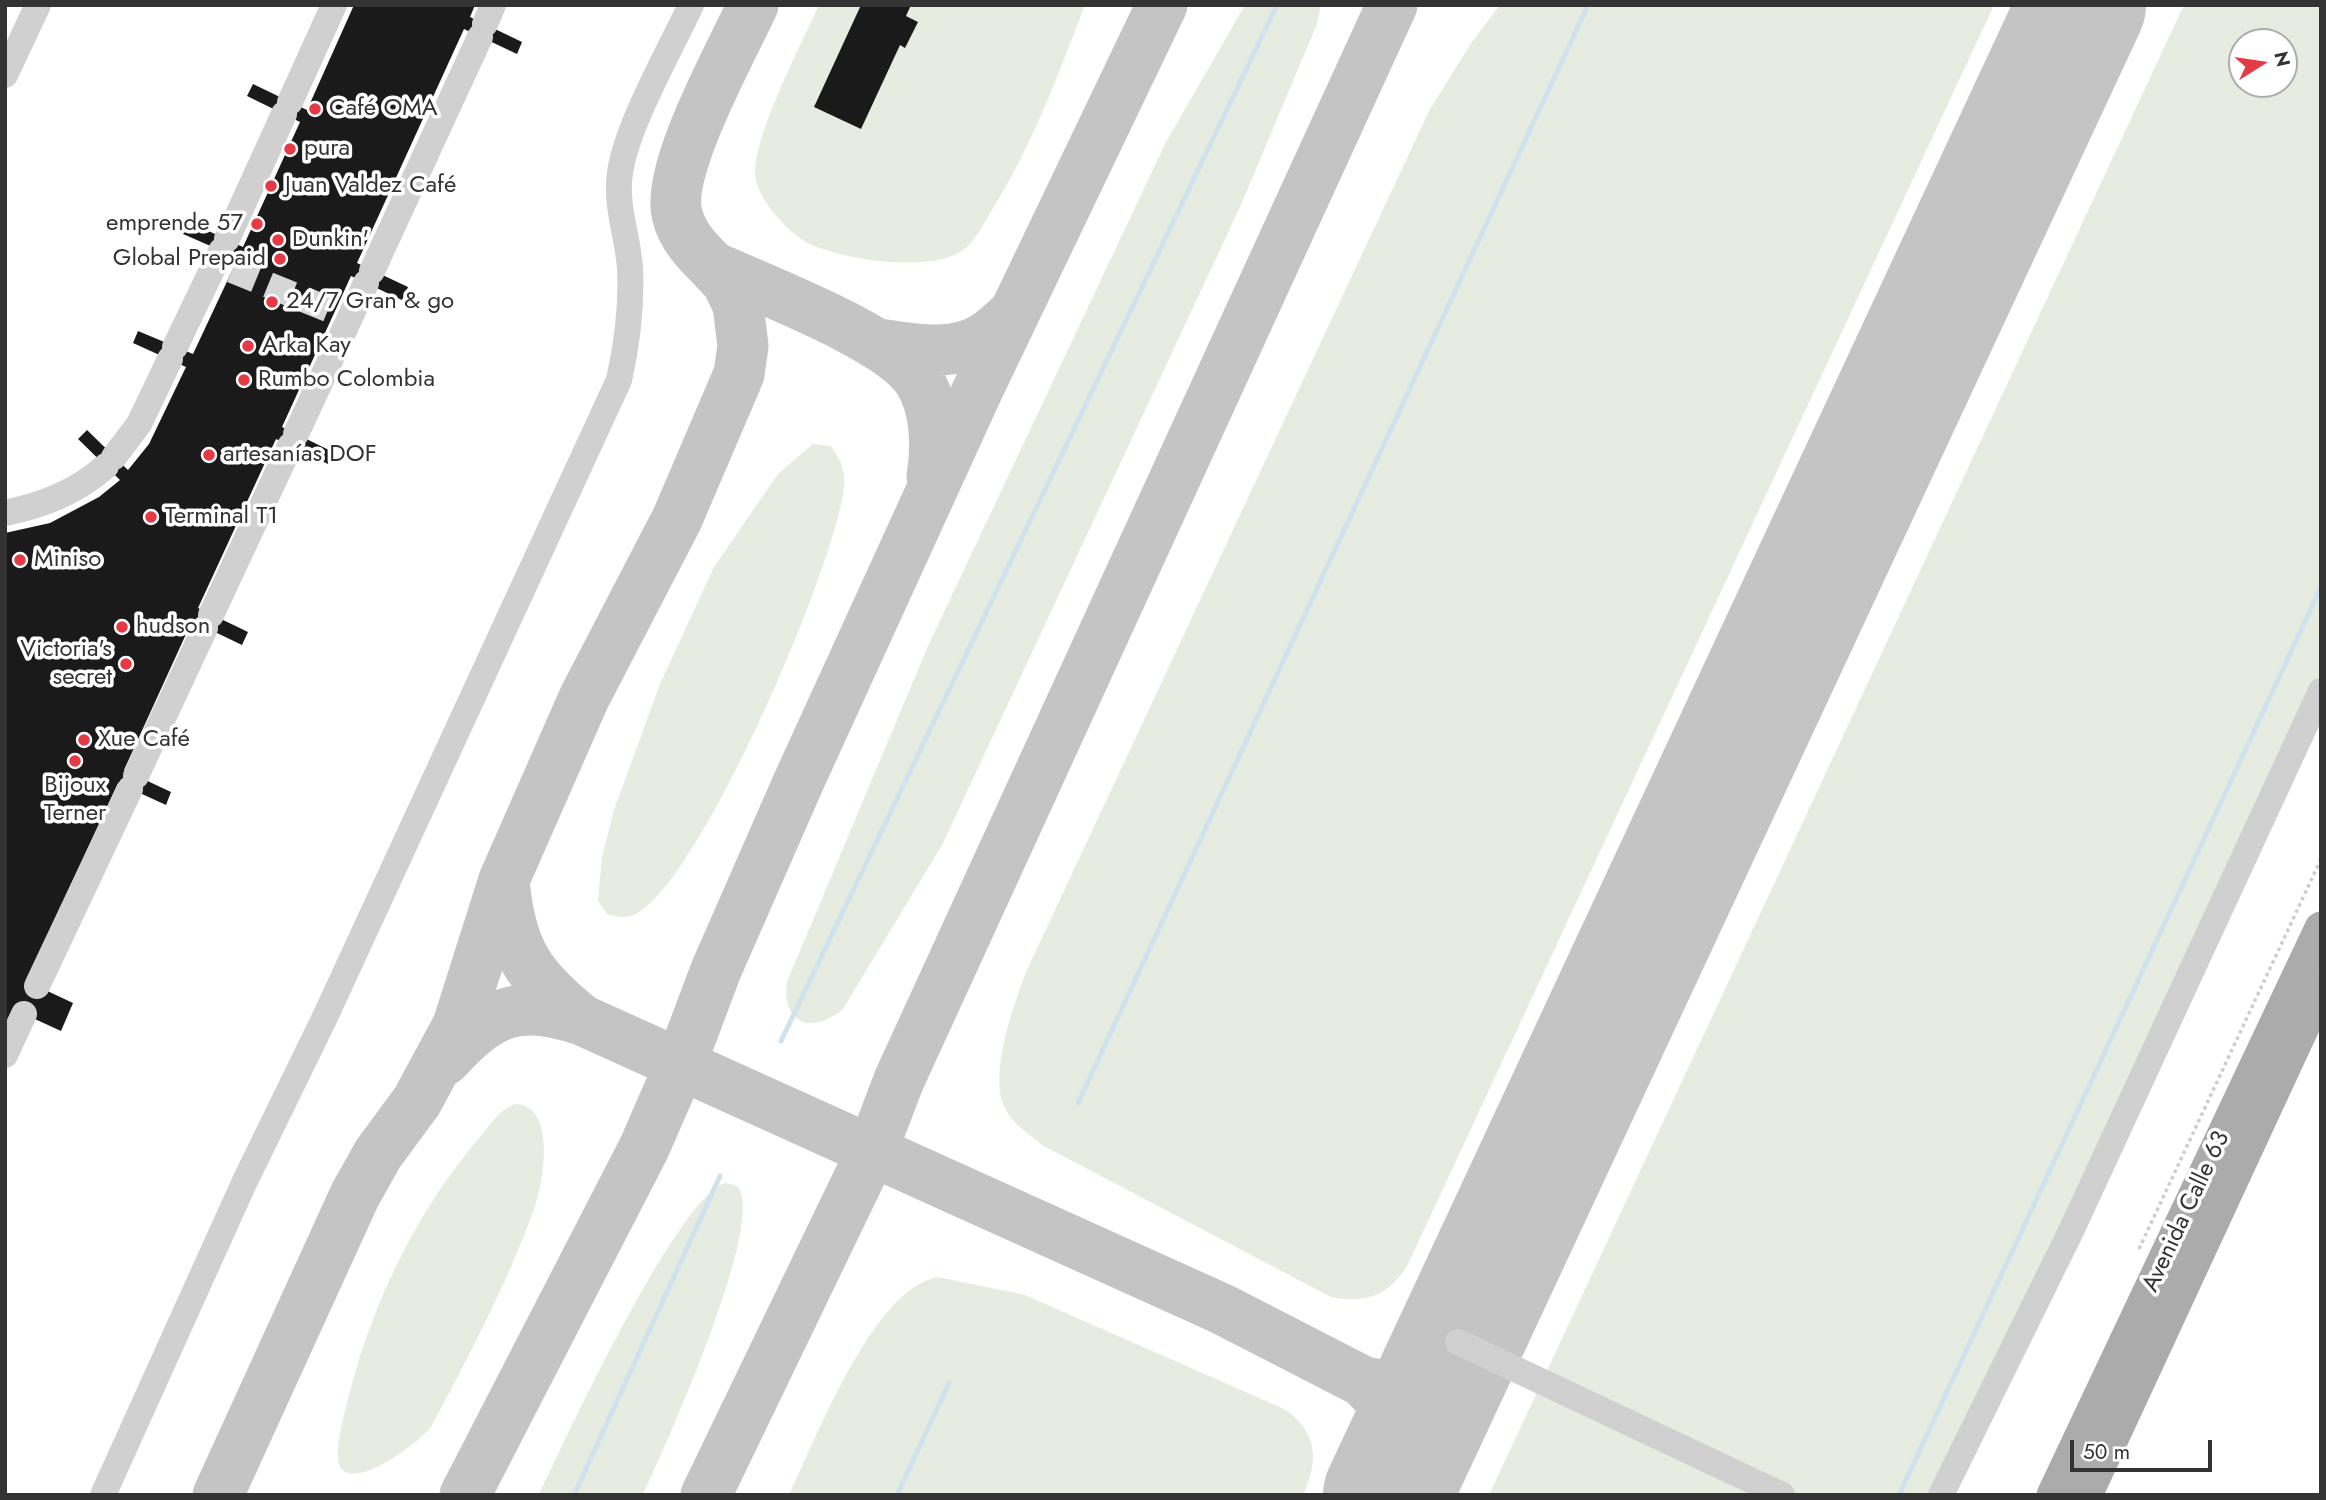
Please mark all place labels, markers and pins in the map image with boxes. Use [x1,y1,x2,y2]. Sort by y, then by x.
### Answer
place label: Café OMA [329,95,438,123]
marker: Café OMA [307,101,323,117]
place label: pura [304,135,350,163]
marker: pura [282,141,298,157]
place label: Juan Valdez Café [285,172,456,200]
marker: Juan Valdez Café [263,178,279,194]
place label: emprende 57 [106,210,243,238]
marker: emprende 57 [249,216,265,232]
place label: Dunkin' [292,226,369,254]
marker: Dunkin' [270,232,286,248]
place label: Global Prepaid [113,245,266,273]
marker: Global Prepaid [272,251,288,267]
place label: 24/7 Gran & go [286,288,454,316]
marker: 24/7 Gran & go [264,294,280,310]
place label: Arka Kay [262,332,351,360]
marker: Arka Kay [240,338,256,354]
place label: Rumbo Colombia [258,366,435,394]
marker: Rumbo Colombia [236,372,252,388]
place label: artesanías DOF [223,441,377,469]
marker: artesanías DOF [201,447,217,463]
place label: Terminal T1 [165,503,278,531]
marker: Terminal T1 [143,509,159,525]
place label: Miniso [34,546,101,574]
marker: Miniso [12,552,28,568]
place label: hudson [136,613,210,641]
marker: hudson [114,619,130,635]
place label: Victoria's secret [20,636,112,692]
marker: Victoria's secret [118,656,134,672]
place label: Xue Café [98,726,190,754]
marker: Xue Café [76,732,92,748]
marker: Bijoux Terner [67,753,83,769]
place label: Bijoux Terner [44,772,106,828]

